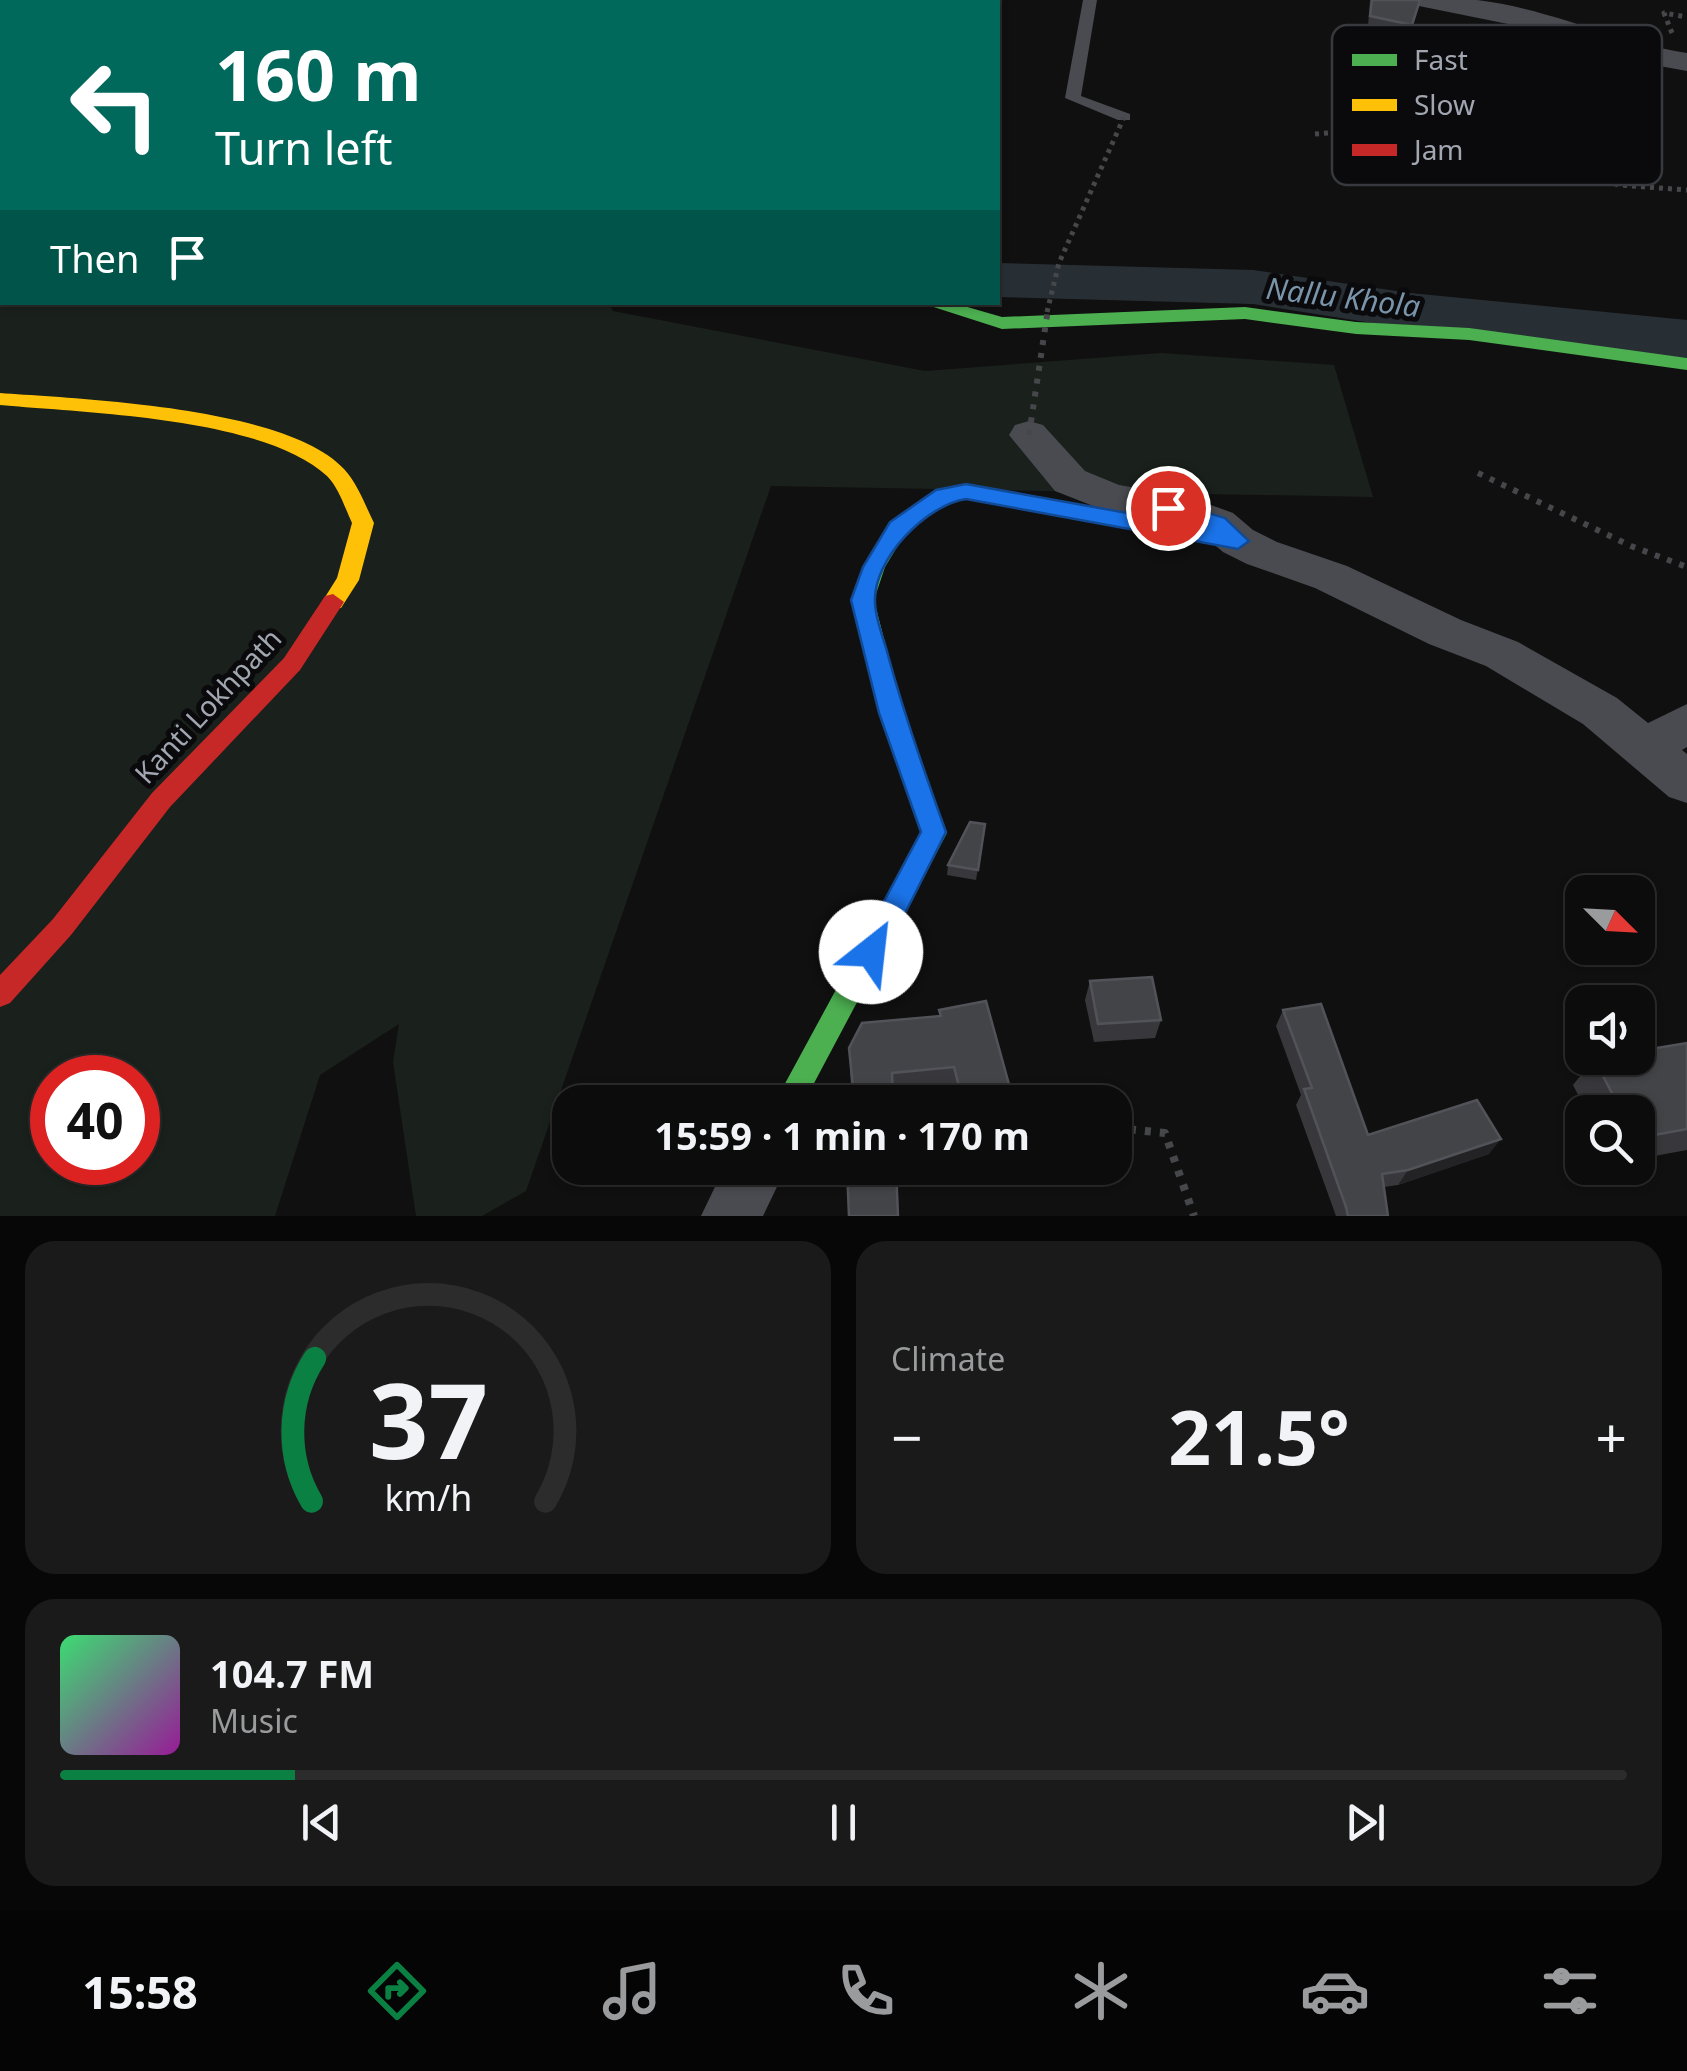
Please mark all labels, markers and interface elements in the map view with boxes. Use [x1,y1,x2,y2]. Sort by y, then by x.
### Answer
legend [1332,25,1662,185]
text: 160 m [215,26,422,122]
icon: left [50,40,180,170]
text: Fast [1414,40,1468,78]
text: Slow [1414,85,1475,123]
text: Turn left [215,117,392,178]
text: Jam [1411,130,1464,168]
icon: arrive [160,230,215,285]
text: Then [50,232,140,284]
water label: Nallu Khola [1264,267,1423,326]
pin [1126,466,1211,551]
icon: arrive [1141,481,1196,536]
street label: Kanti Lokhpath [125,620,289,791]
north arrow [1565,875,1655,965]
map controls [1565,875,1655,1185]
position arrow [819,900,923,1004]
button: sound [1565,985,1655,1075]
speed limit sign: 40 [30,1055,160,1185]
button: search [1565,1095,1655,1185]
text: 15:59 · 1 min · 170 m [654,1109,1030,1161]
text: Climate [891,1337,1005,1380]
text: 37 [369,1348,487,1489]
text: 21.5° [1168,1385,1350,1487]
text: − [891,1399,922,1474]
text: + [1596,1399,1627,1474]
text: km/h [384,1473,472,1521]
text: 104.7 FM [210,1647,374,1699]
text: Music [210,1699,298,1742]
icon: previous [294,1795,349,1850]
icon: pause [816,1795,871,1850]
icon: next [1338,1795,1393,1850]
icon: directions [362,1956,432,2026]
icon: music [597,1956,667,2026]
icon: phone [831,1956,901,2026]
icon: climate [1066,1956,1136,2026]
icon: car [1300,1956,1370,2026]
icon: filters [1535,1956,1605,2026]
text: 15:58 [82,1961,198,2022]

